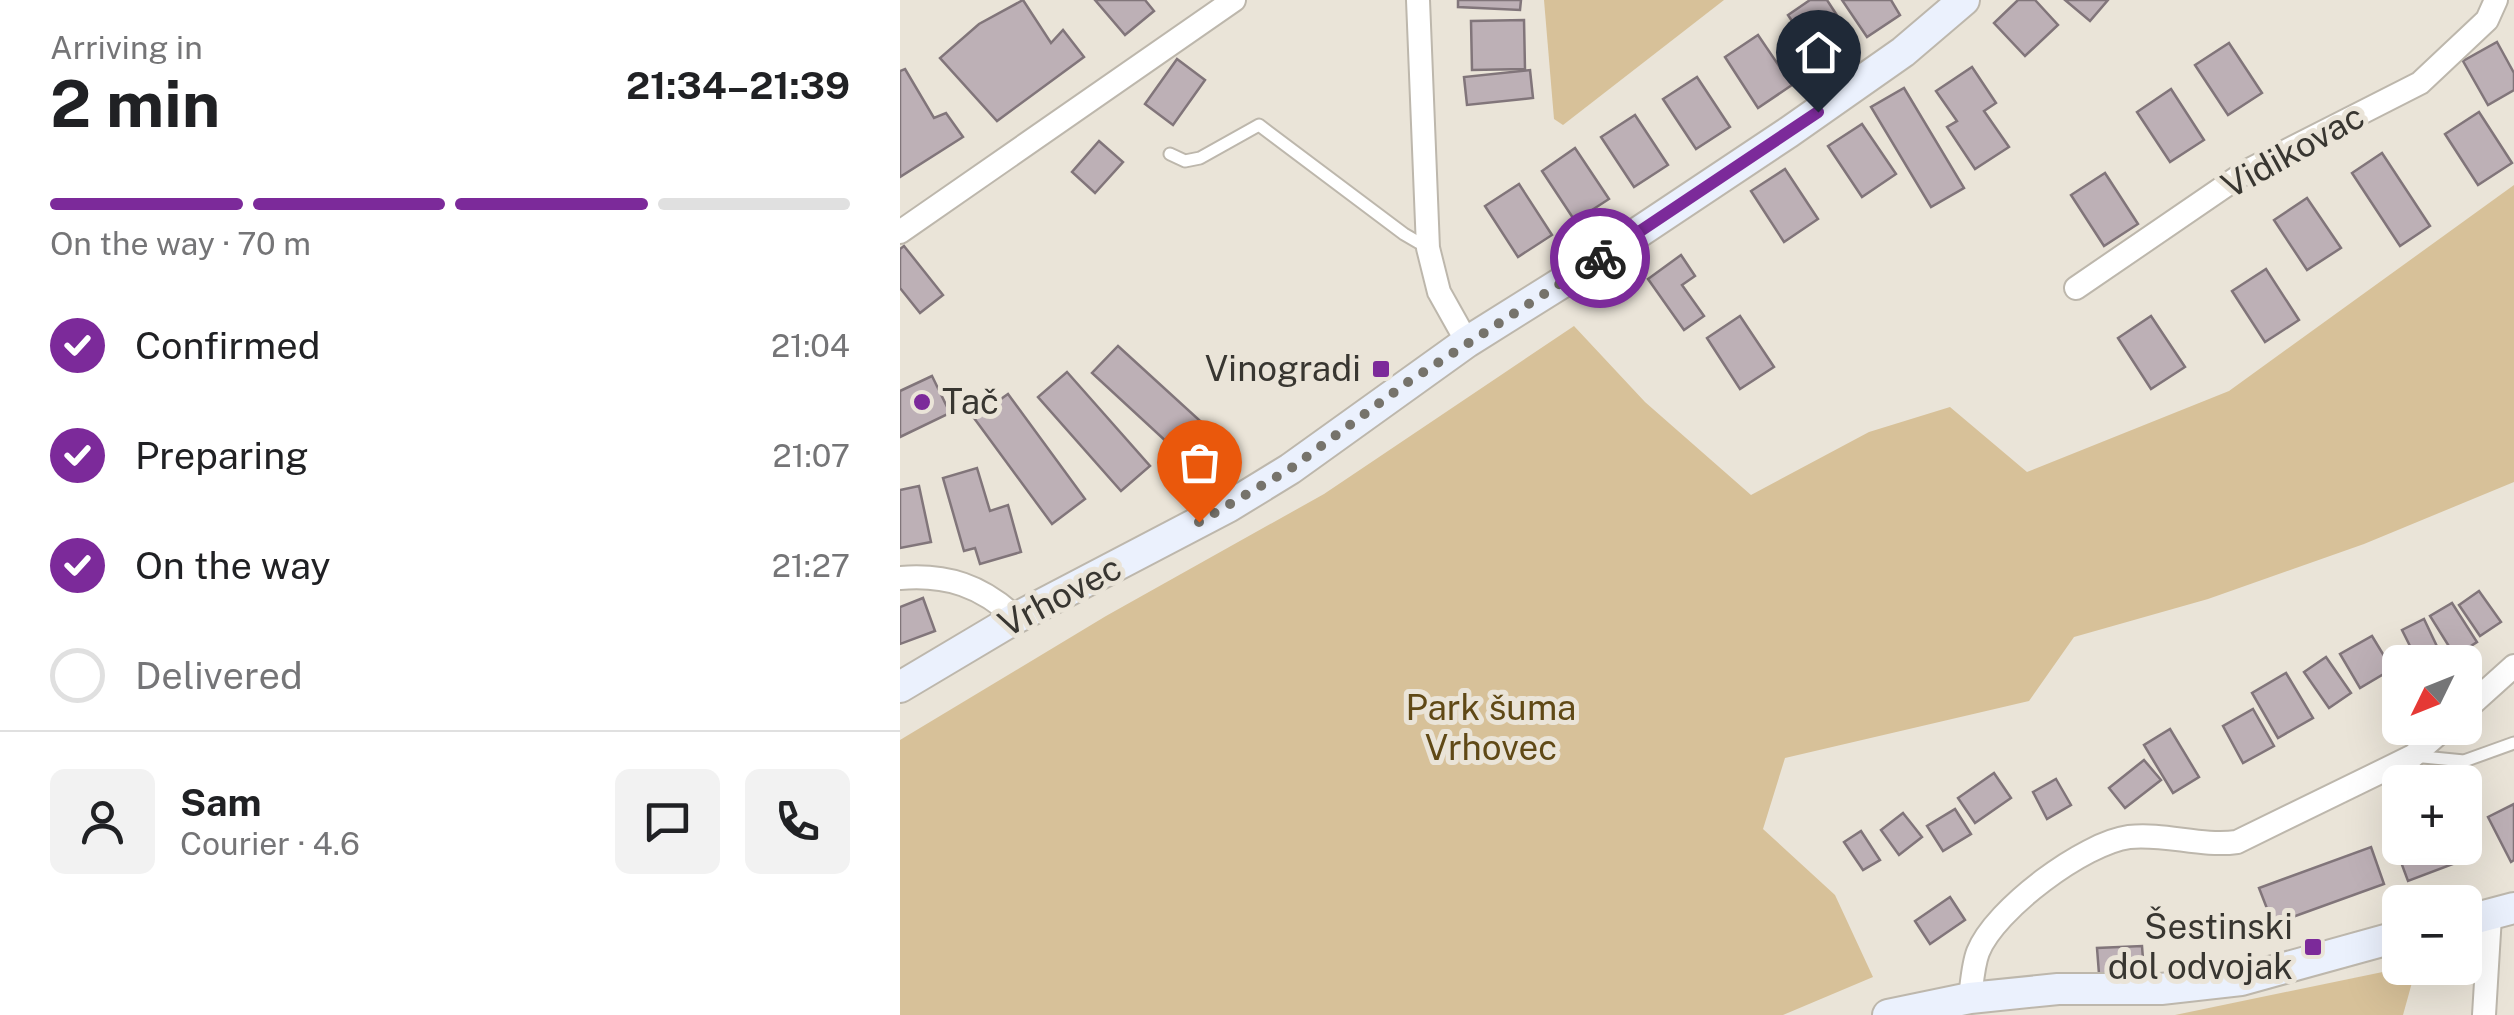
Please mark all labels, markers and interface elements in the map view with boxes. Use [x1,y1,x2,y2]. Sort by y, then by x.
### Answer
pin [1776,10,1861,113]
icon: home [1791,25,1846,80]
text: Arriving in [50,29,203,66]
text: 21:34–21:39 [626,63,850,108]
text: 2 min [50,65,220,142]
street label: Vidikovac [2215,95,2371,206]
courier [1550,208,1650,308]
text: On the way · 70 m [50,225,311,262]
icon: bike [1573,231,1628,286]
icon: check [50,318,105,373]
text: Confirmed [135,323,320,368]
text: 21:04 [771,327,850,364]
place label: Vinogradi [1205,348,1361,389]
marker: Vinogradi [1370,358,1392,380]
place label: Tač [942,381,999,422]
marker: Tač [911,391,933,413]
pin [1157,420,1242,523]
icon: check [50,428,105,483]
text: Preparing [135,433,309,478]
icon: bag [1172,435,1227,490]
text: 21:07 [772,437,850,474]
icon: check [50,538,105,593]
text: On the way [135,543,331,588]
street label: Vrhovec [992,546,1128,645]
text: 21:27 [772,547,850,584]
north arrow [2382,645,2482,745]
map controls [2382,645,2482,985]
text: Delivered [135,653,303,698]
park label: Park šuma Vrhovec [1406,687,1576,768]
button: + [2382,765,2482,865]
button: person [50,769,155,874]
button: chat [615,769,720,874]
button: phone [745,769,850,874]
text: Sam [180,780,262,825]
text: Courier · 4.6 [180,825,360,862]
button: − [2382,885,2482,985]
place label: Šestinski dol odvojak [2108,906,2293,987]
marker: Šestinski dol odvojak [2302,936,2324,958]

